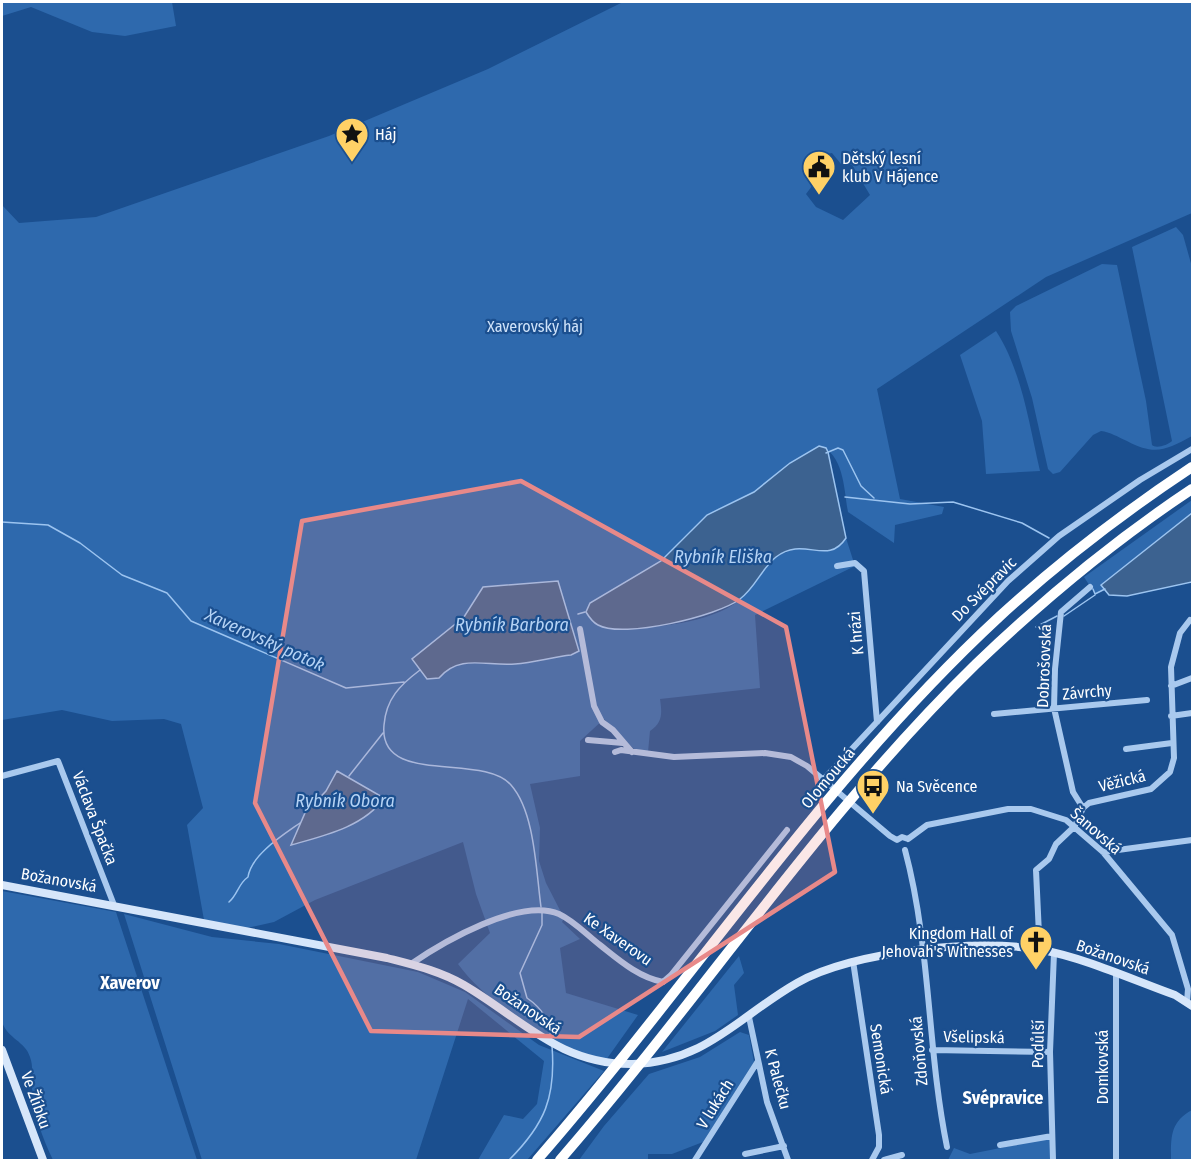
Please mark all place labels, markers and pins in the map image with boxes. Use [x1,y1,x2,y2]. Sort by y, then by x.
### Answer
place icon: Háj [334,116,370,163]
place label: Háj [375,125,396,144]
public building icon: Dětský lesní klub V Hájence [801,149,837,196]
place label: Dětský lesní klub V Hájence [842,149,939,186]
bus stop icon: Na Svěcence [855,768,891,815]
place label: Na Svěcence [896,777,977,796]
place label: Kingdom Hall of Jehovah's Witnesses [881,924,1014,961]
church icon: Kingdom Hall of Jehovah's Witnesses [1018,924,1054,971]

